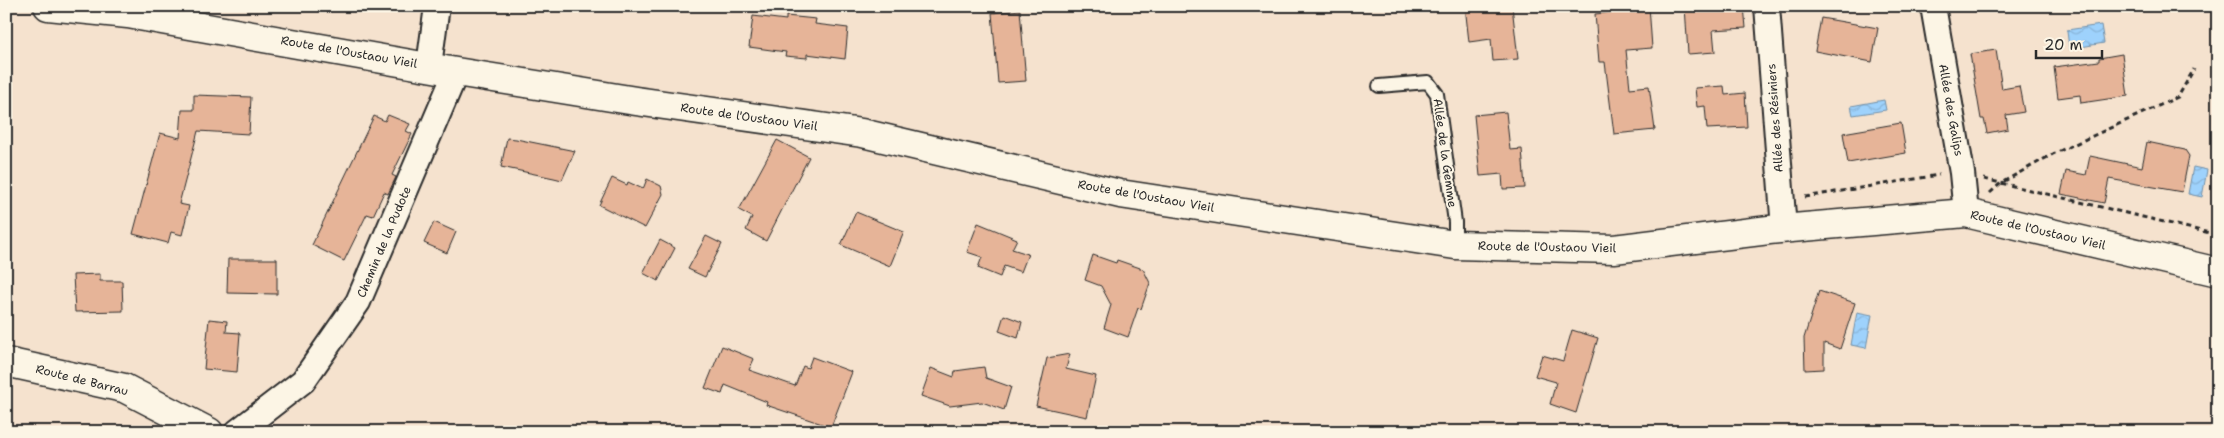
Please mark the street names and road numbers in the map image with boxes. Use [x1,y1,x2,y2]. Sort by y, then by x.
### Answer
street label: Route de l'Oustaou Vieil [279,32,419,72]
street label: Allée des Résiniers [1763,63,1787,173]
street label: Allée des Galips [1935,63,1967,157]
street label: Allée de la Gemme [1429,97,1461,209]
street label: Route de l'Oustaou Vieil [679,99,819,135]
street label: Route de l'Oustaou Vieil [1076,176,1216,216]
street label: Chemin de la Pudote [353,184,415,300]
street label: Route de l'Oustaou Vieil [1969,207,2108,253]
street label: Route de l'Oustaou Vieil [1478,238,1617,256]
street label: Route de Barrau [34,361,130,399]

